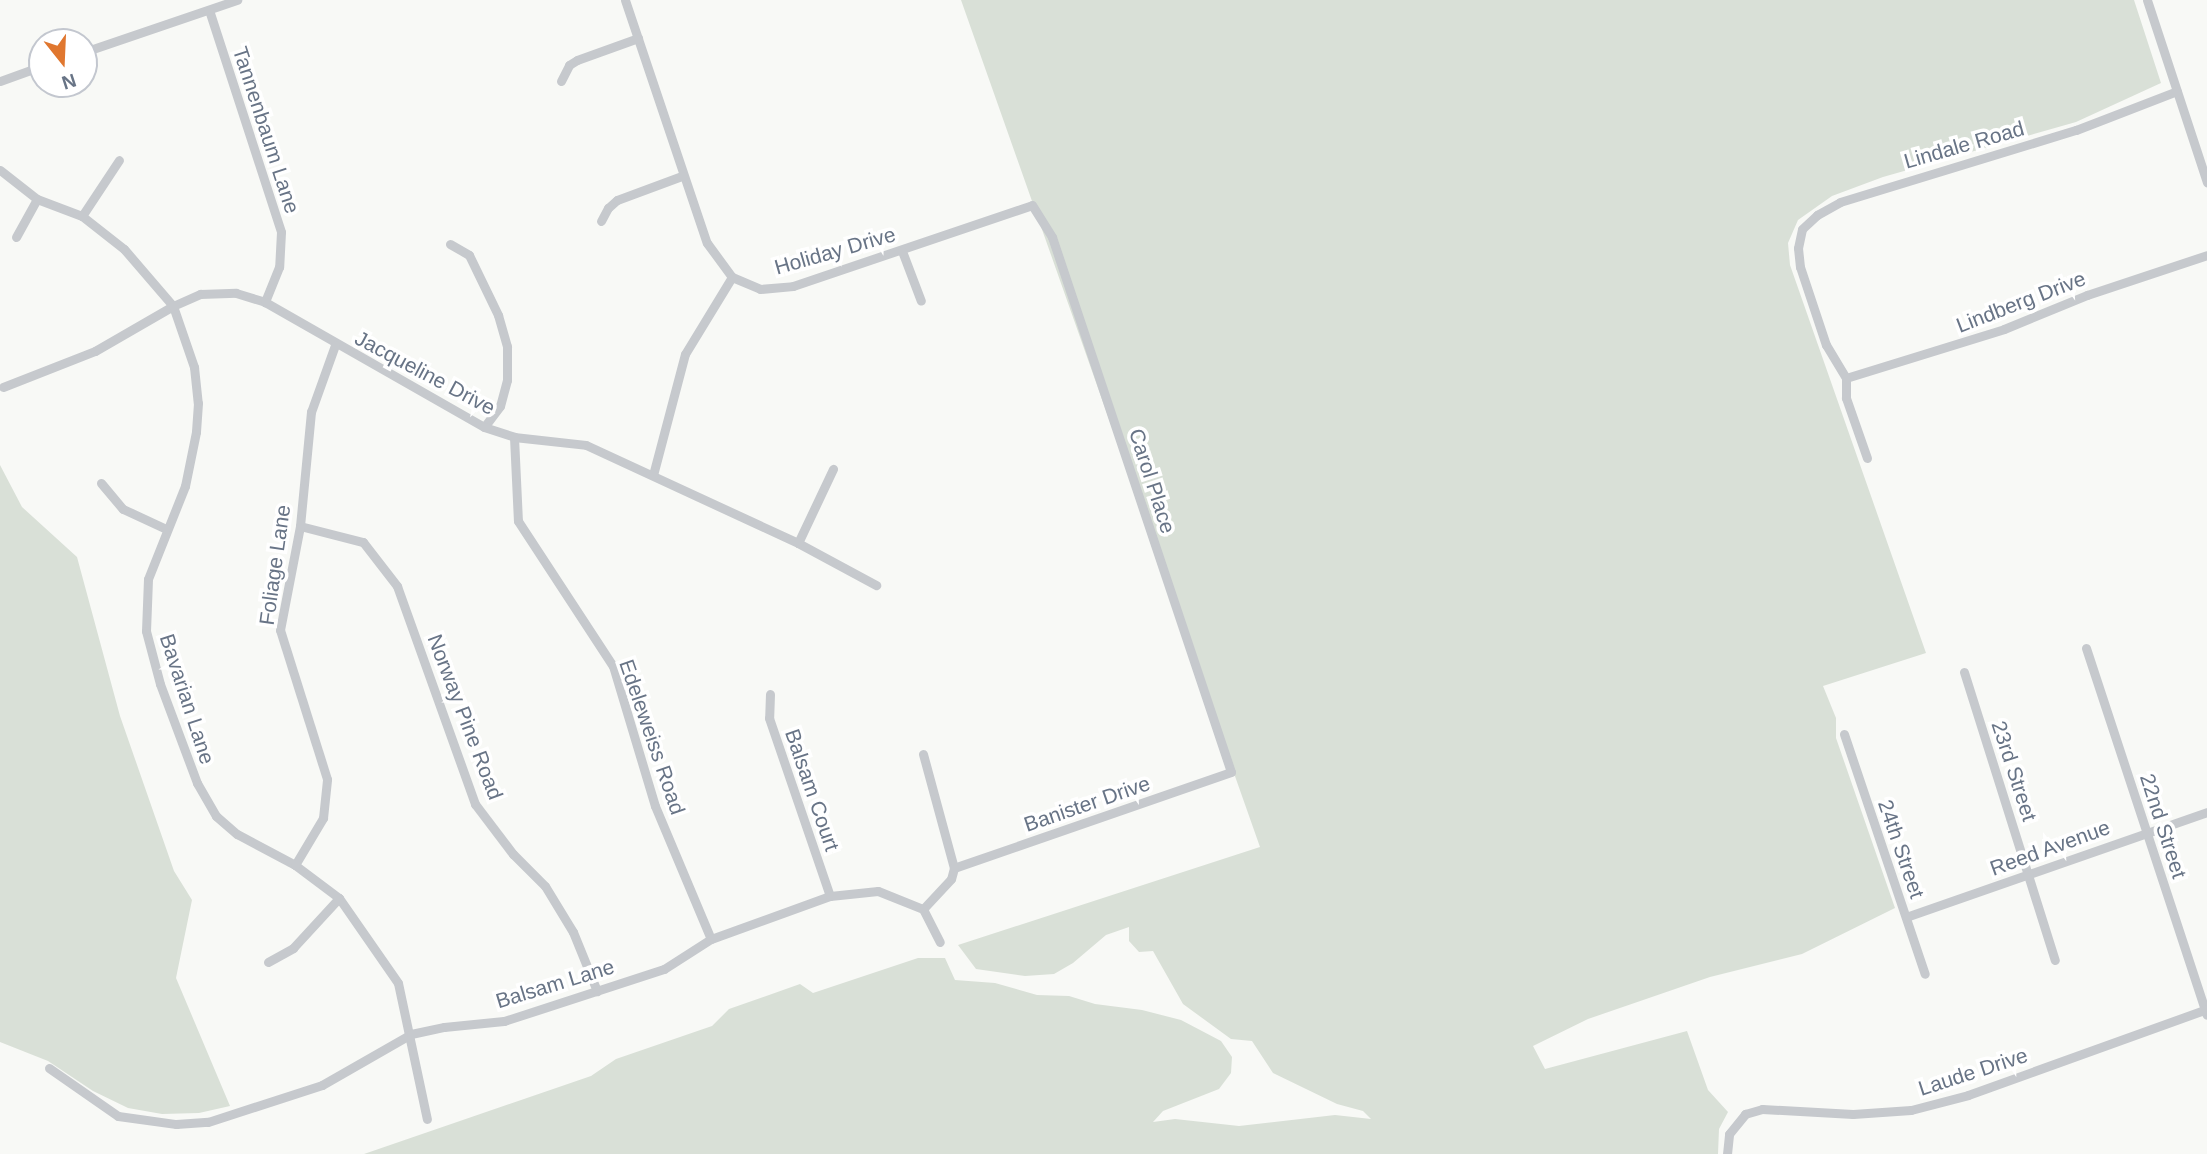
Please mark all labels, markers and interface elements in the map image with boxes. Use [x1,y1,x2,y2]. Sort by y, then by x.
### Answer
north arrow [28,28,98,98]
street label: Tannenbaum Lane [227,43,305,217]
text: N [59,69,79,94]
street label: Lindale Road [1901,116,2027,174]
street label: Holiday Drive [772,222,898,280]
street label: Lindberg Drive [1953,266,2089,338]
street label: Jacqueline Drive [351,325,499,421]
street label: Carol Place [1123,425,1181,537]
street label: Foliage Lane [254,503,296,627]
street label: Bavarian Lane [154,631,220,767]
street label: Norway Pine Road [422,631,508,803]
street label: Edeleweiss Road [614,656,690,818]
street label: 23rd Street [1986,718,2042,824]
street label: Balsam Court [779,726,845,854]
street label: 22nd Street [2134,770,2192,882]
street label: Banister Drive [1021,771,1153,837]
street label: 24th Street [1872,796,1930,902]
street label: Reed Avenue [1986,814,2114,882]
street label: Balsam Lane [493,954,617,1014]
street label: Laude Drive [1915,1043,2031,1101]

